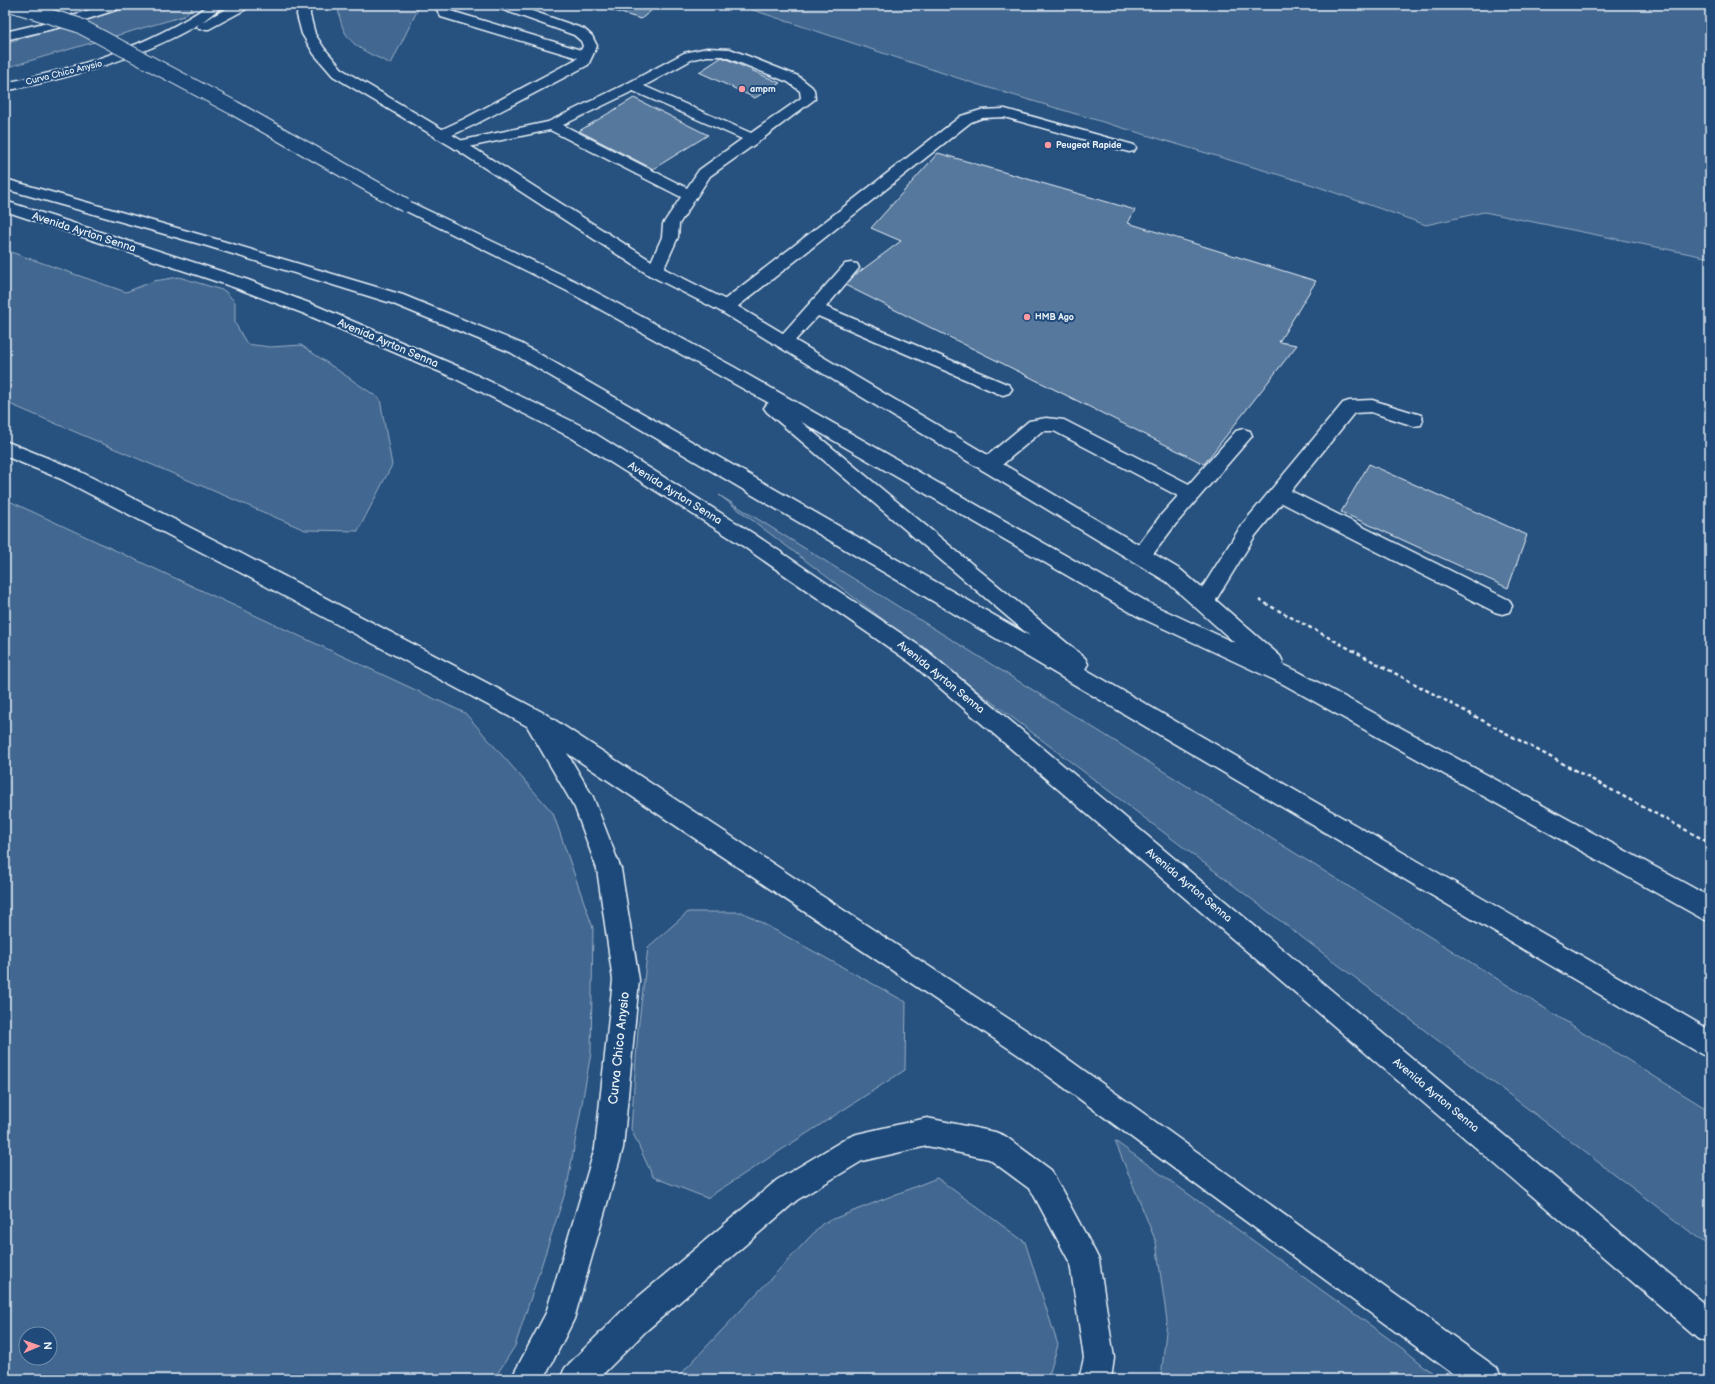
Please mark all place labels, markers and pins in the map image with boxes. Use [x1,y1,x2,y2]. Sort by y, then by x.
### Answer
marker: ampm [737,84,747,94]
place label: ampm [750,84,776,95]
marker: Peugeot Rapide [1043,140,1053,150]
place label: Peugeot Rapide [1056,140,1121,151]
marker: HMB Ago [1022,312,1032,322]
place label: HMB Ago [1035,312,1074,323]

